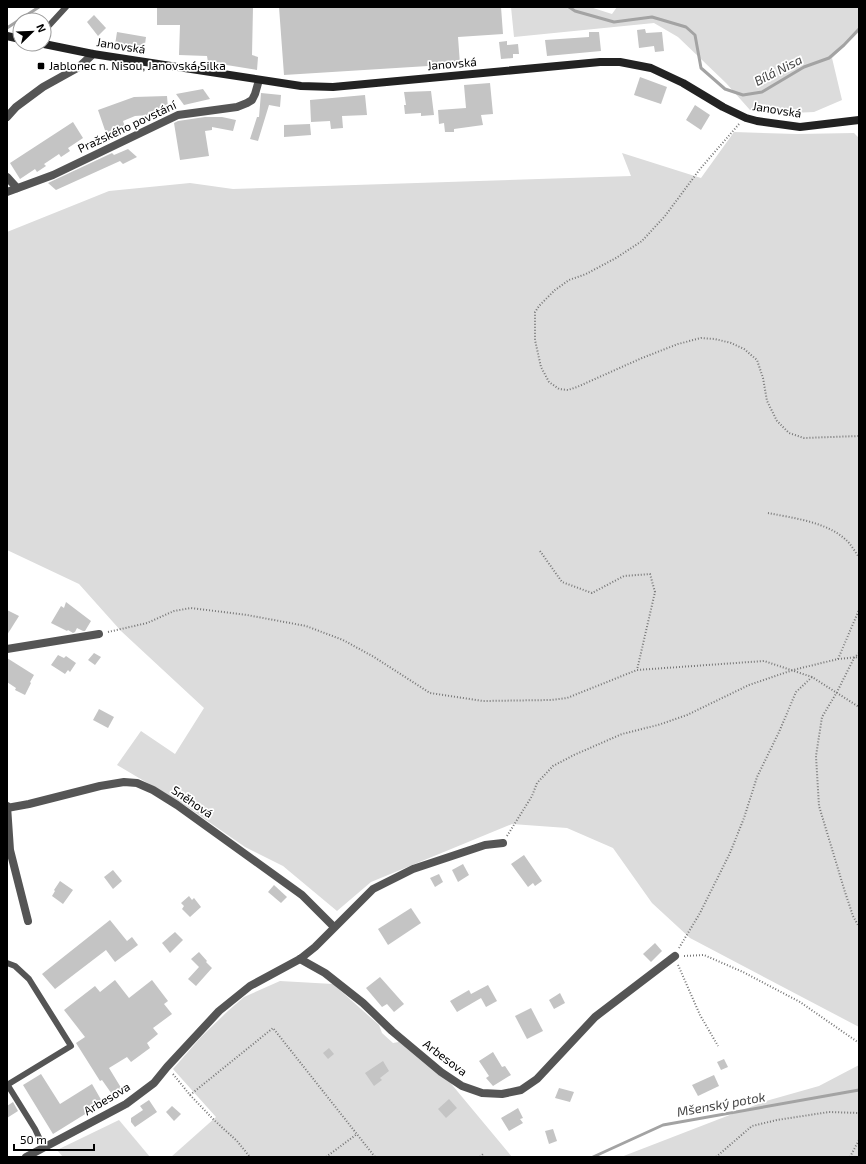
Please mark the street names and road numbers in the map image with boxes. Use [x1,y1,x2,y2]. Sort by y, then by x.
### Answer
street label: Janovská [96,34,147,56]
street label: Janovská [427,54,477,72]
street label: Pražského povstání [75,97,179,155]
street label: Janovská [752,98,803,120]
street label: Sněhová [169,782,216,820]
street label: Arbesova [421,1036,470,1078]
street label: Arbesova [81,1079,132,1117]

